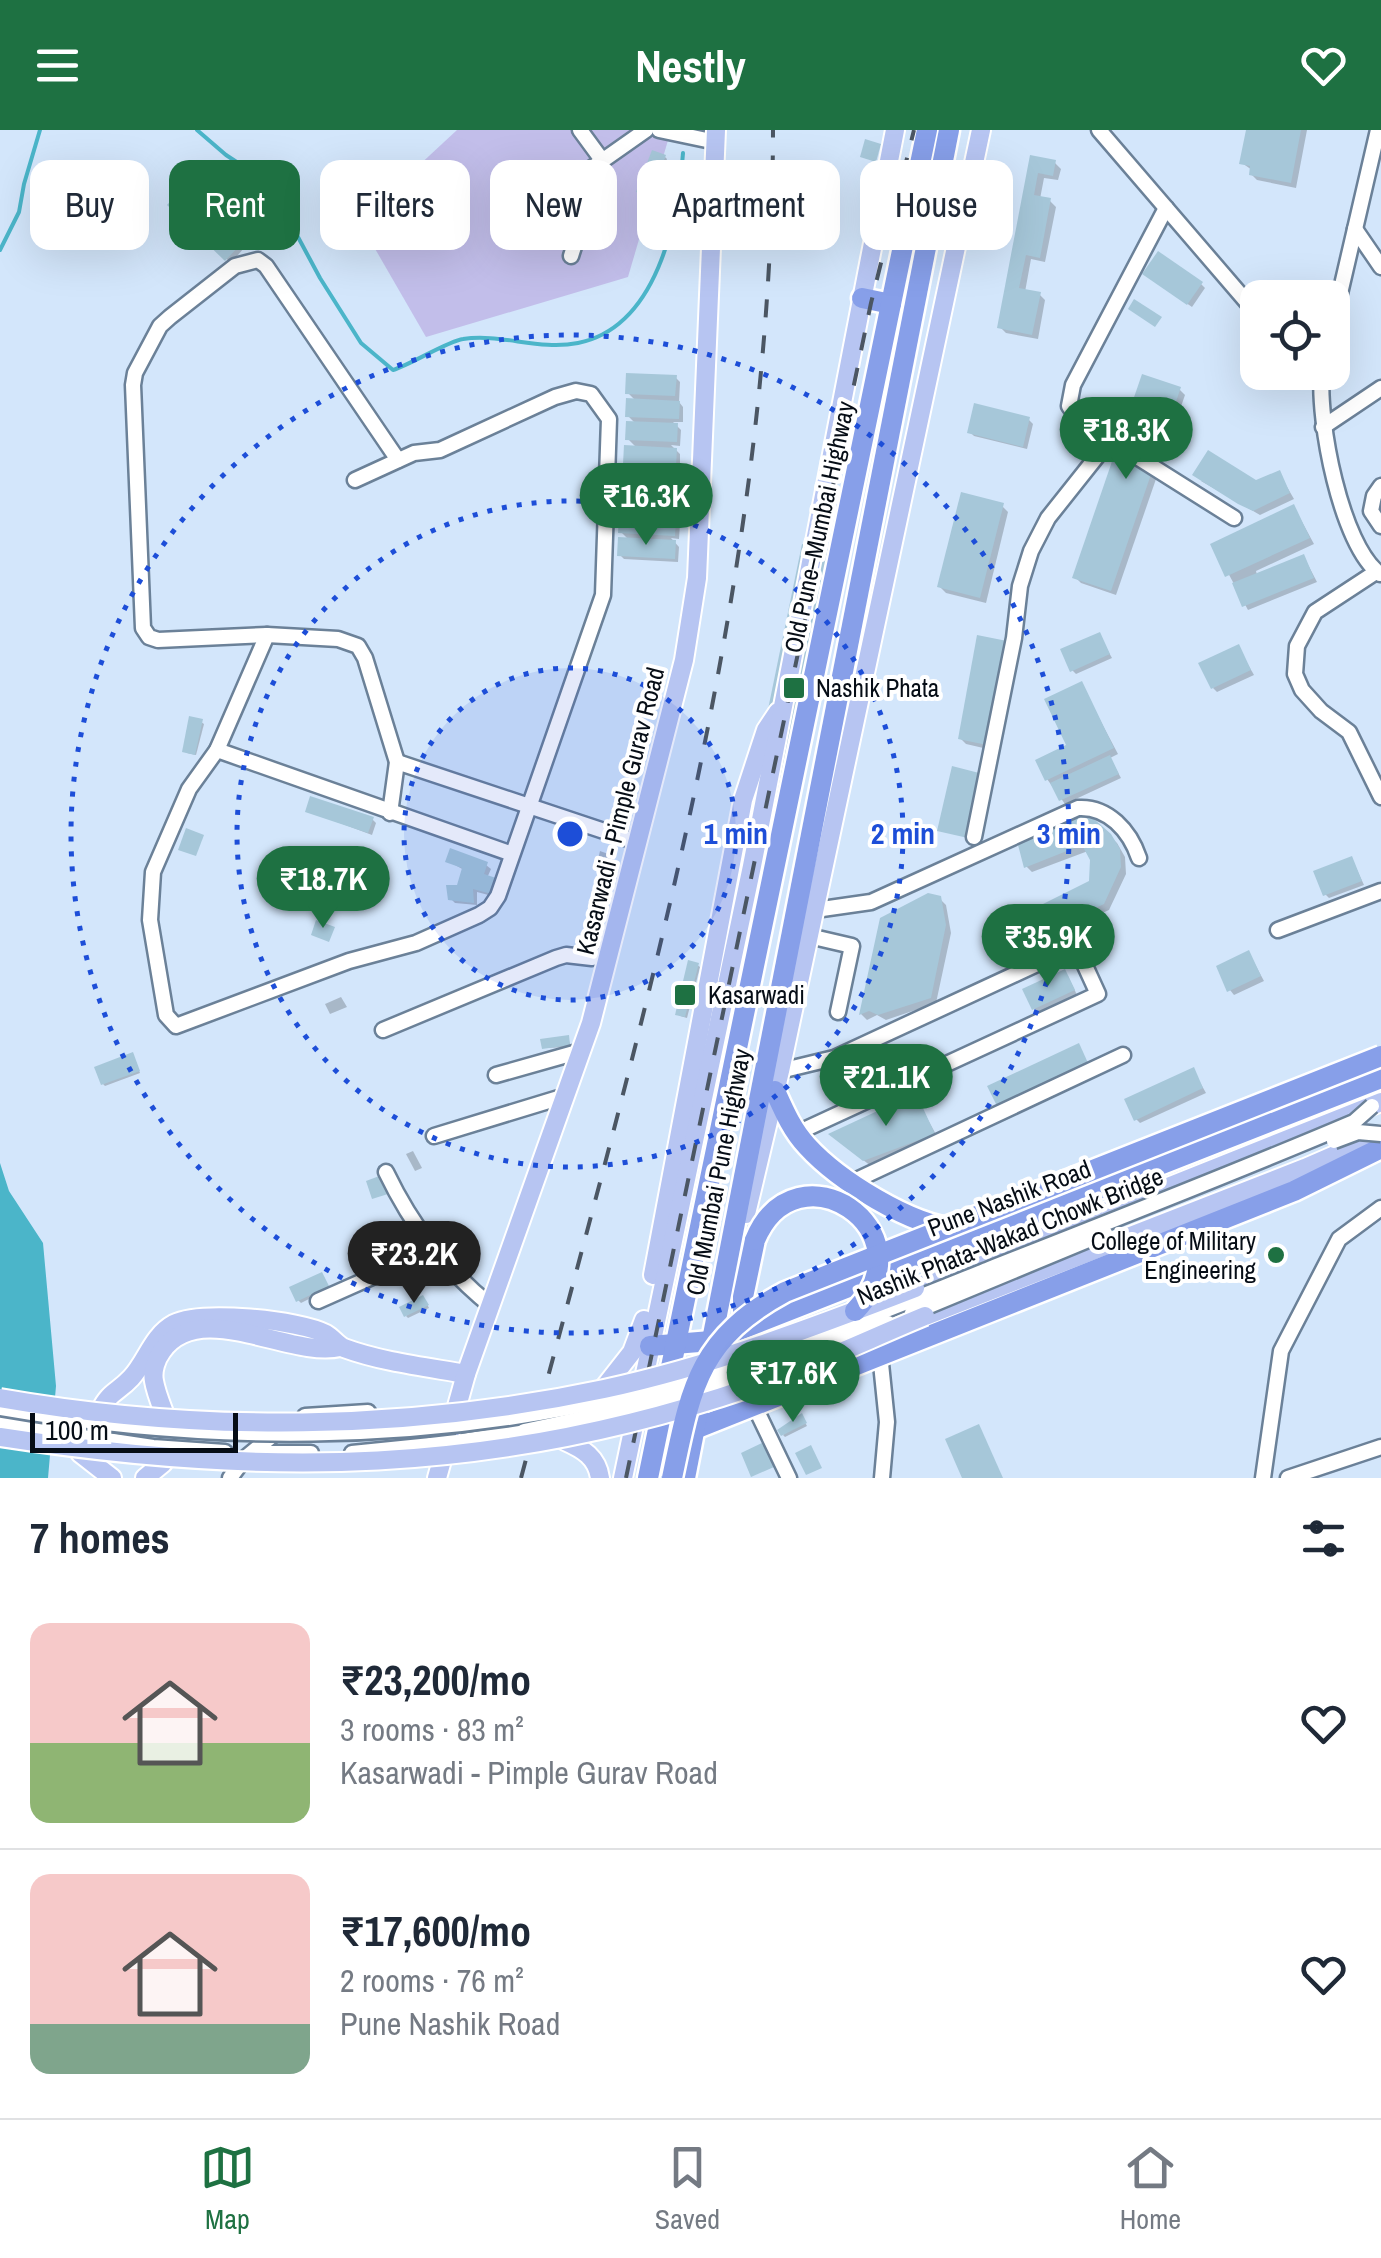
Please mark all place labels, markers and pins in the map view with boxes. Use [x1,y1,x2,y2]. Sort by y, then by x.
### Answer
pin: ₹18.3K [1045,397,1207,482]
pin: ₹16.3K [565,463,727,548]
place label: Nashik Phata [816,671,940,705]
marker: Nashik Phata [781,675,807,701]
centre of rings [552,816,588,852]
pin: ₹18.7K [242,846,404,931]
pin: ₹35.9K [967,904,1129,989]
place label: Kasarwadi [708,978,805,1012]
marker: Kasarwadi [672,982,698,1008]
pin: ₹21.1K [805,1044,967,1129]
pin: ₹23.2K [333,1221,495,1306]
place label: College of Military Engineering [1091,1224,1257,1287]
marker: College of Military Engineering [1265,1244,1287,1266]
pin: ₹17.6K [712,1340,874,1425]

